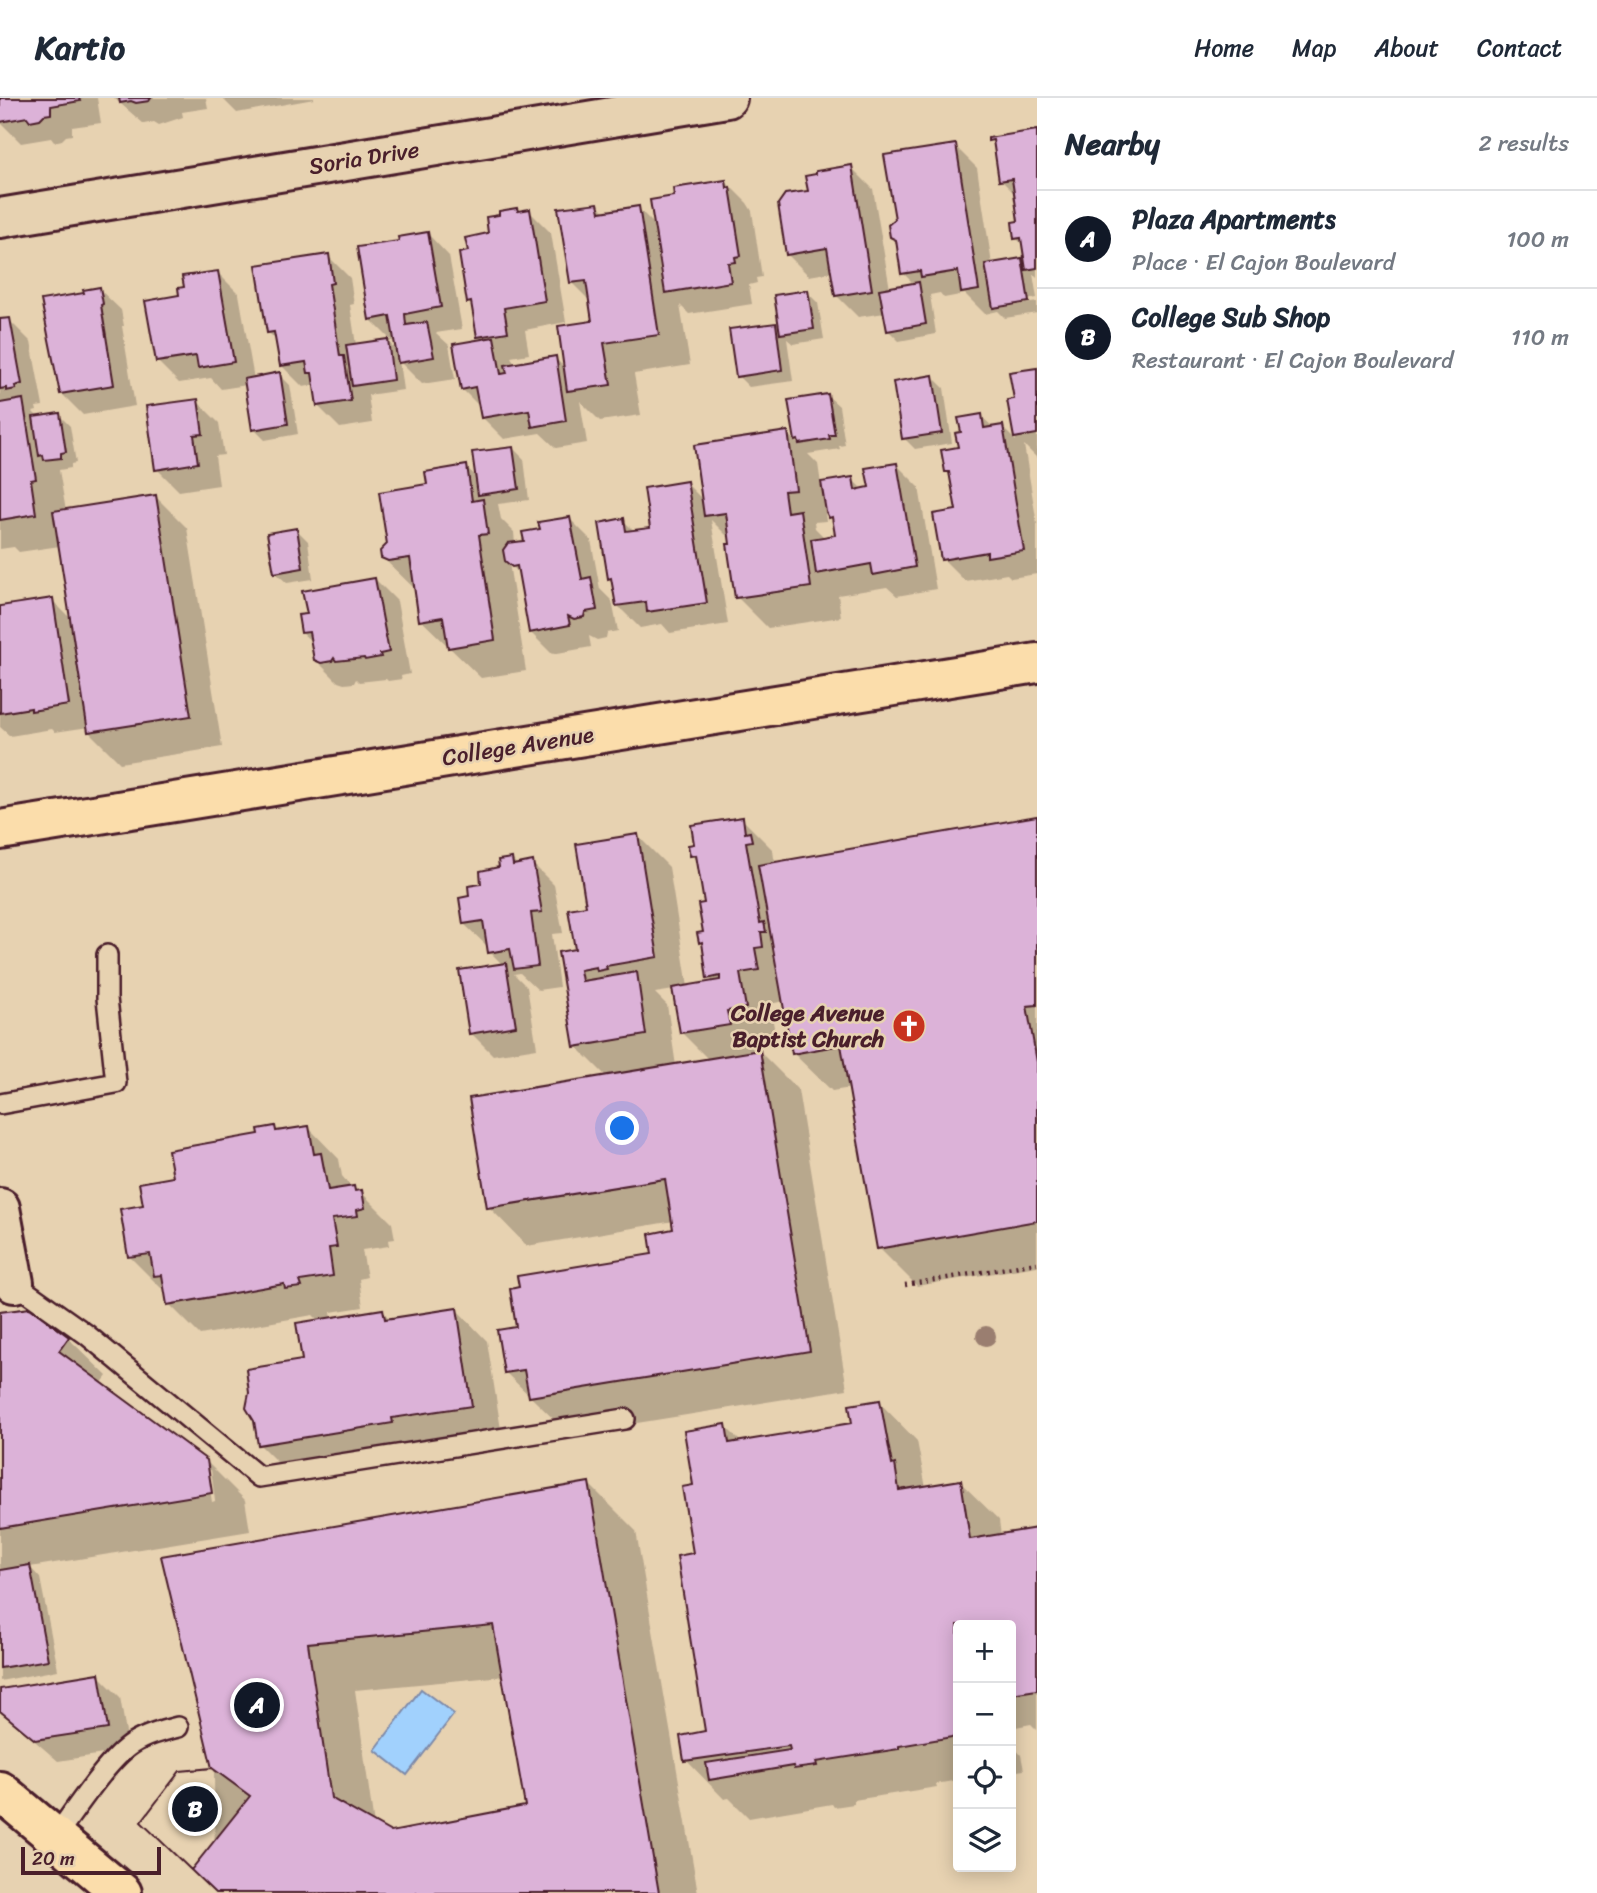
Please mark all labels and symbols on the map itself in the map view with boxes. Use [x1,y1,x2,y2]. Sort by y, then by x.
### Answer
street label: Soria Drive [306,129,422,187]
street label: College Avenue [439,714,597,778]
place label: College Avenue Baptist Church [730,993,885,1060]
church icon: College Avenue Baptist Church [890,1007,928,1045]
your location [605,1111,639,1145]
pin: A [234,1679,280,1731]
pin: B [172,1783,218,1835]
scale bar [21,1844,161,1876]

